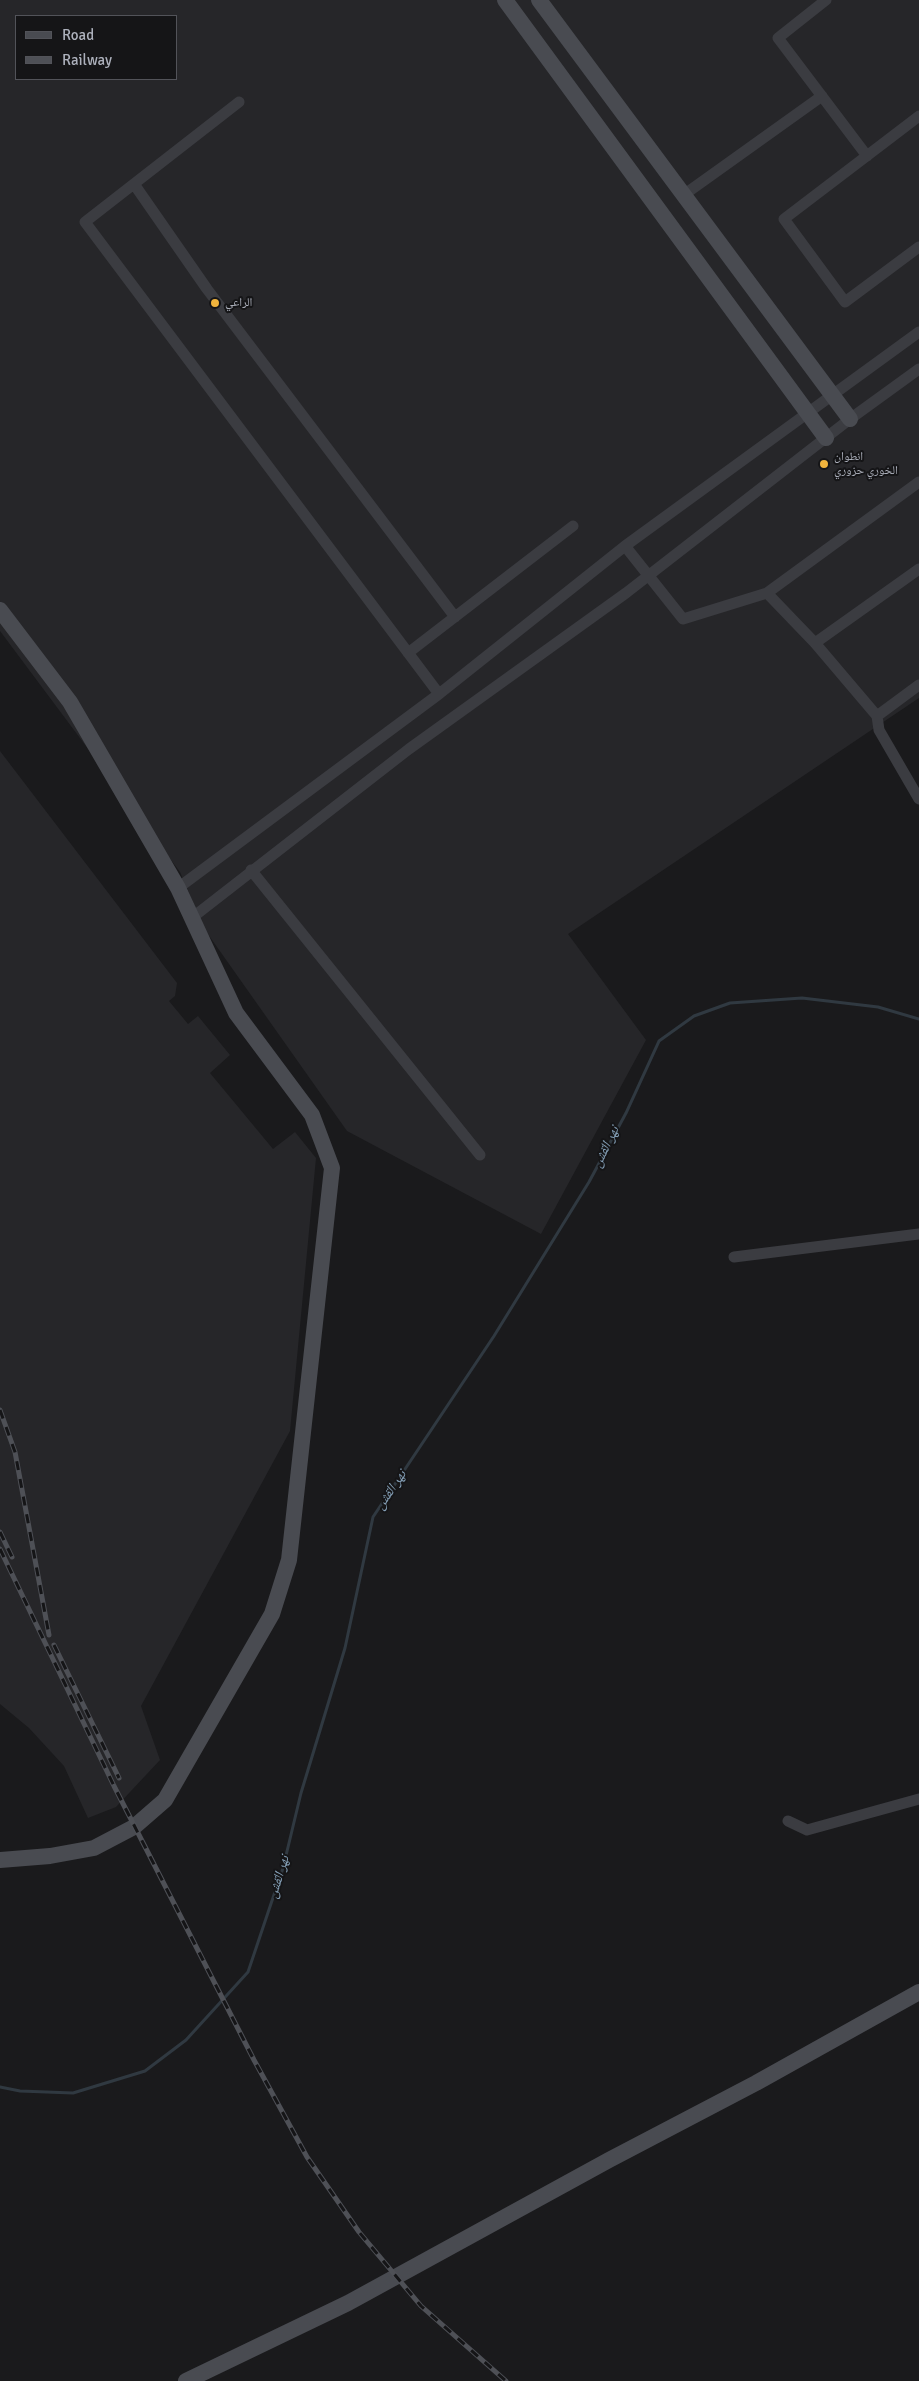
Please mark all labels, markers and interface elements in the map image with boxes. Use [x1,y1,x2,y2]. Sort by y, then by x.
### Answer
legend [15,15,178,80]
text: Road [62,26,94,44]
text: Railway [62,51,112,69]
place label: الراعي [225,296,252,310]
marker: الراعي [209,297,221,309]
place label: انطوان الخوري حزوري [834,450,898,478]
marker: انطوان الخوري حزوري [818,458,830,470]
water label: نهر القش [589,1124,623,1170]
water label: نهر القش [372,1467,410,1513]
water label: نهر القش [265,1854,293,1900]

